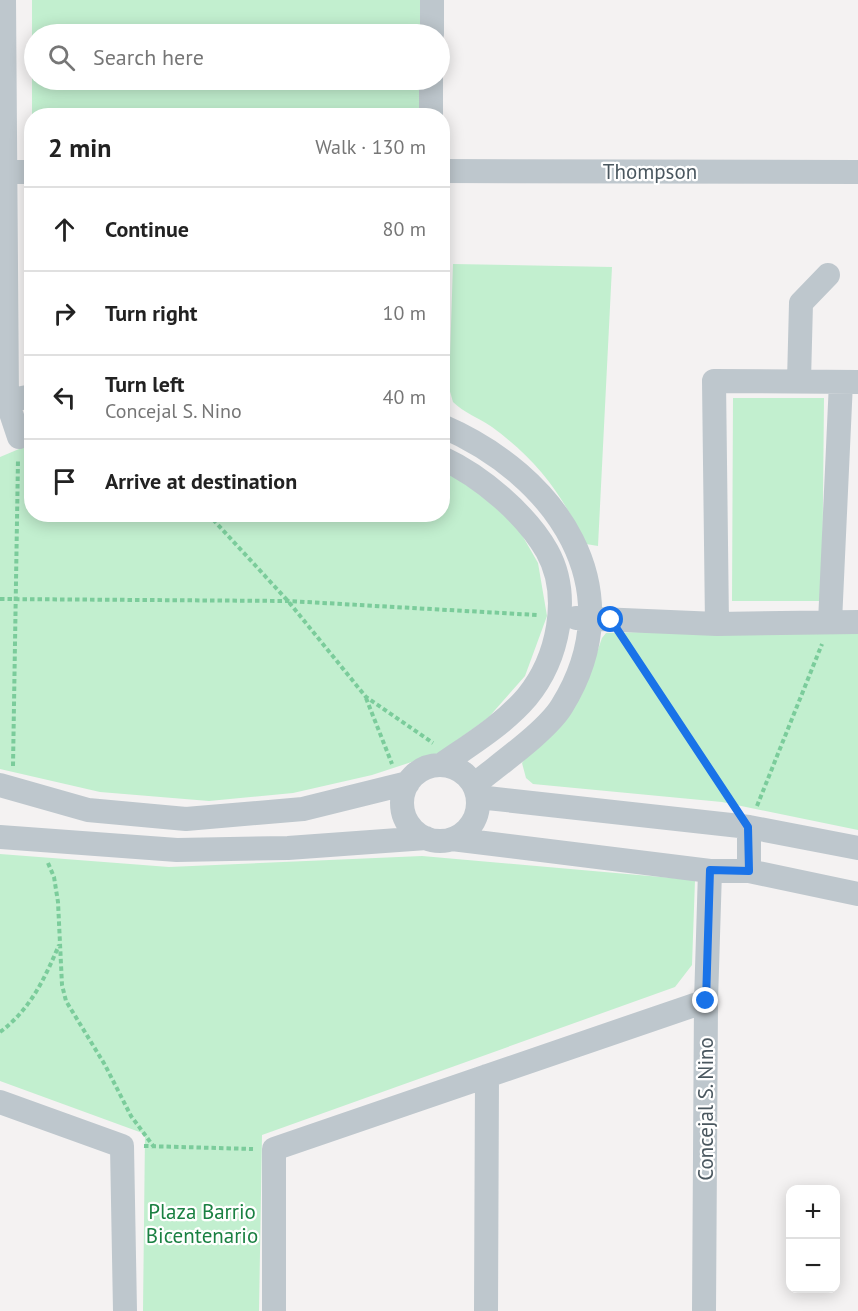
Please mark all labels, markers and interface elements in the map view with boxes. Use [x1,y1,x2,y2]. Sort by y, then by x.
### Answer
search box [24,24,450,90]
icon: search [45,41,78,74]
text: Search here [93,43,204,71]
text: 2 min [48,131,111,164]
text: Walk · 130 m [315,134,426,160]
street label: Thompson [603,158,697,185]
icon: ahead [48,213,81,246]
text: Continue [105,215,189,243]
text: 80 m [383,216,426,242]
icon: right [48,297,81,330]
text: Turn right [105,299,197,327]
text: 10 m [383,300,426,326]
text: Turn left [105,370,185,398]
icon: left [48,381,81,414]
text: 40 m [383,384,426,410]
text: Concejal S. Nino [105,398,242,424]
icon: arrive [48,465,81,498]
text: Arrive at destination [105,467,297,495]
route start [597,606,623,632]
route end [692,987,718,1013]
street label: Concejal S. Nino [692,1037,719,1181]
map controls [786,1185,840,1293]
button: + [786,1185,840,1239]
park label: Plaza Barrio Bicentenario [146,1198,258,1249]
button: − [786,1239,840,1293]

